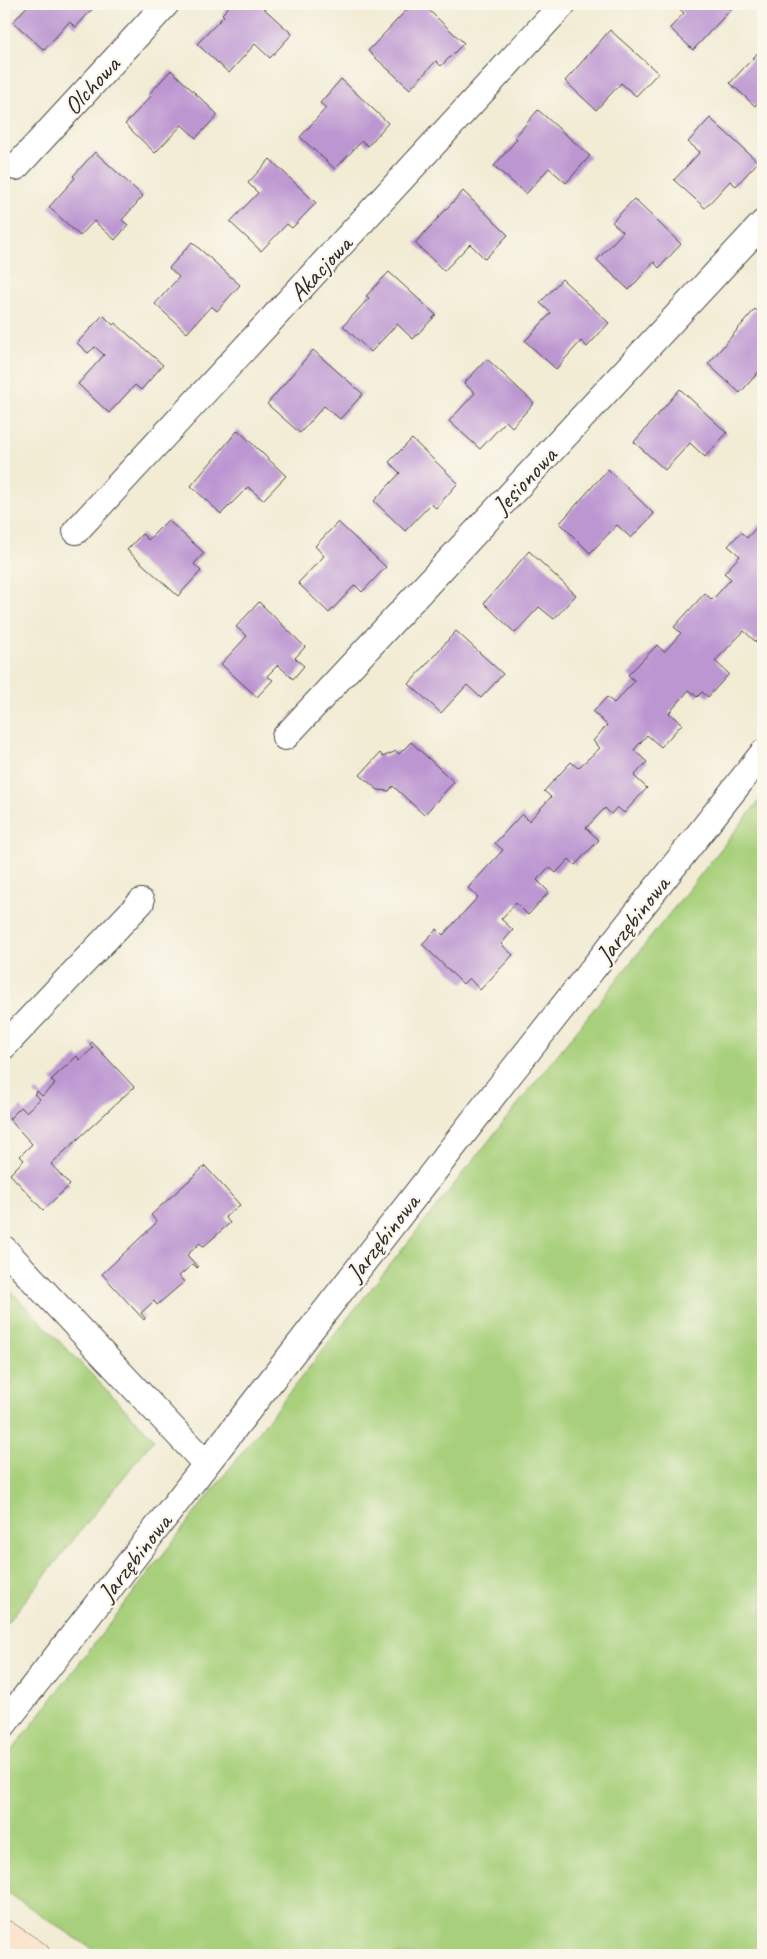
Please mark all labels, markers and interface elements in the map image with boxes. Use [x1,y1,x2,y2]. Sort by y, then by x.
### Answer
street label: Olchowa [57,48,128,122]
street label: Akacjowa [282,227,361,308]
street label: Jesionowa [485,439,565,522]
street label: Jarzębinowa [588,867,679,970]
street label: Jarzębinowa [338,1185,429,1288]
street label: Jarzębinowa [90,1505,181,1608]

